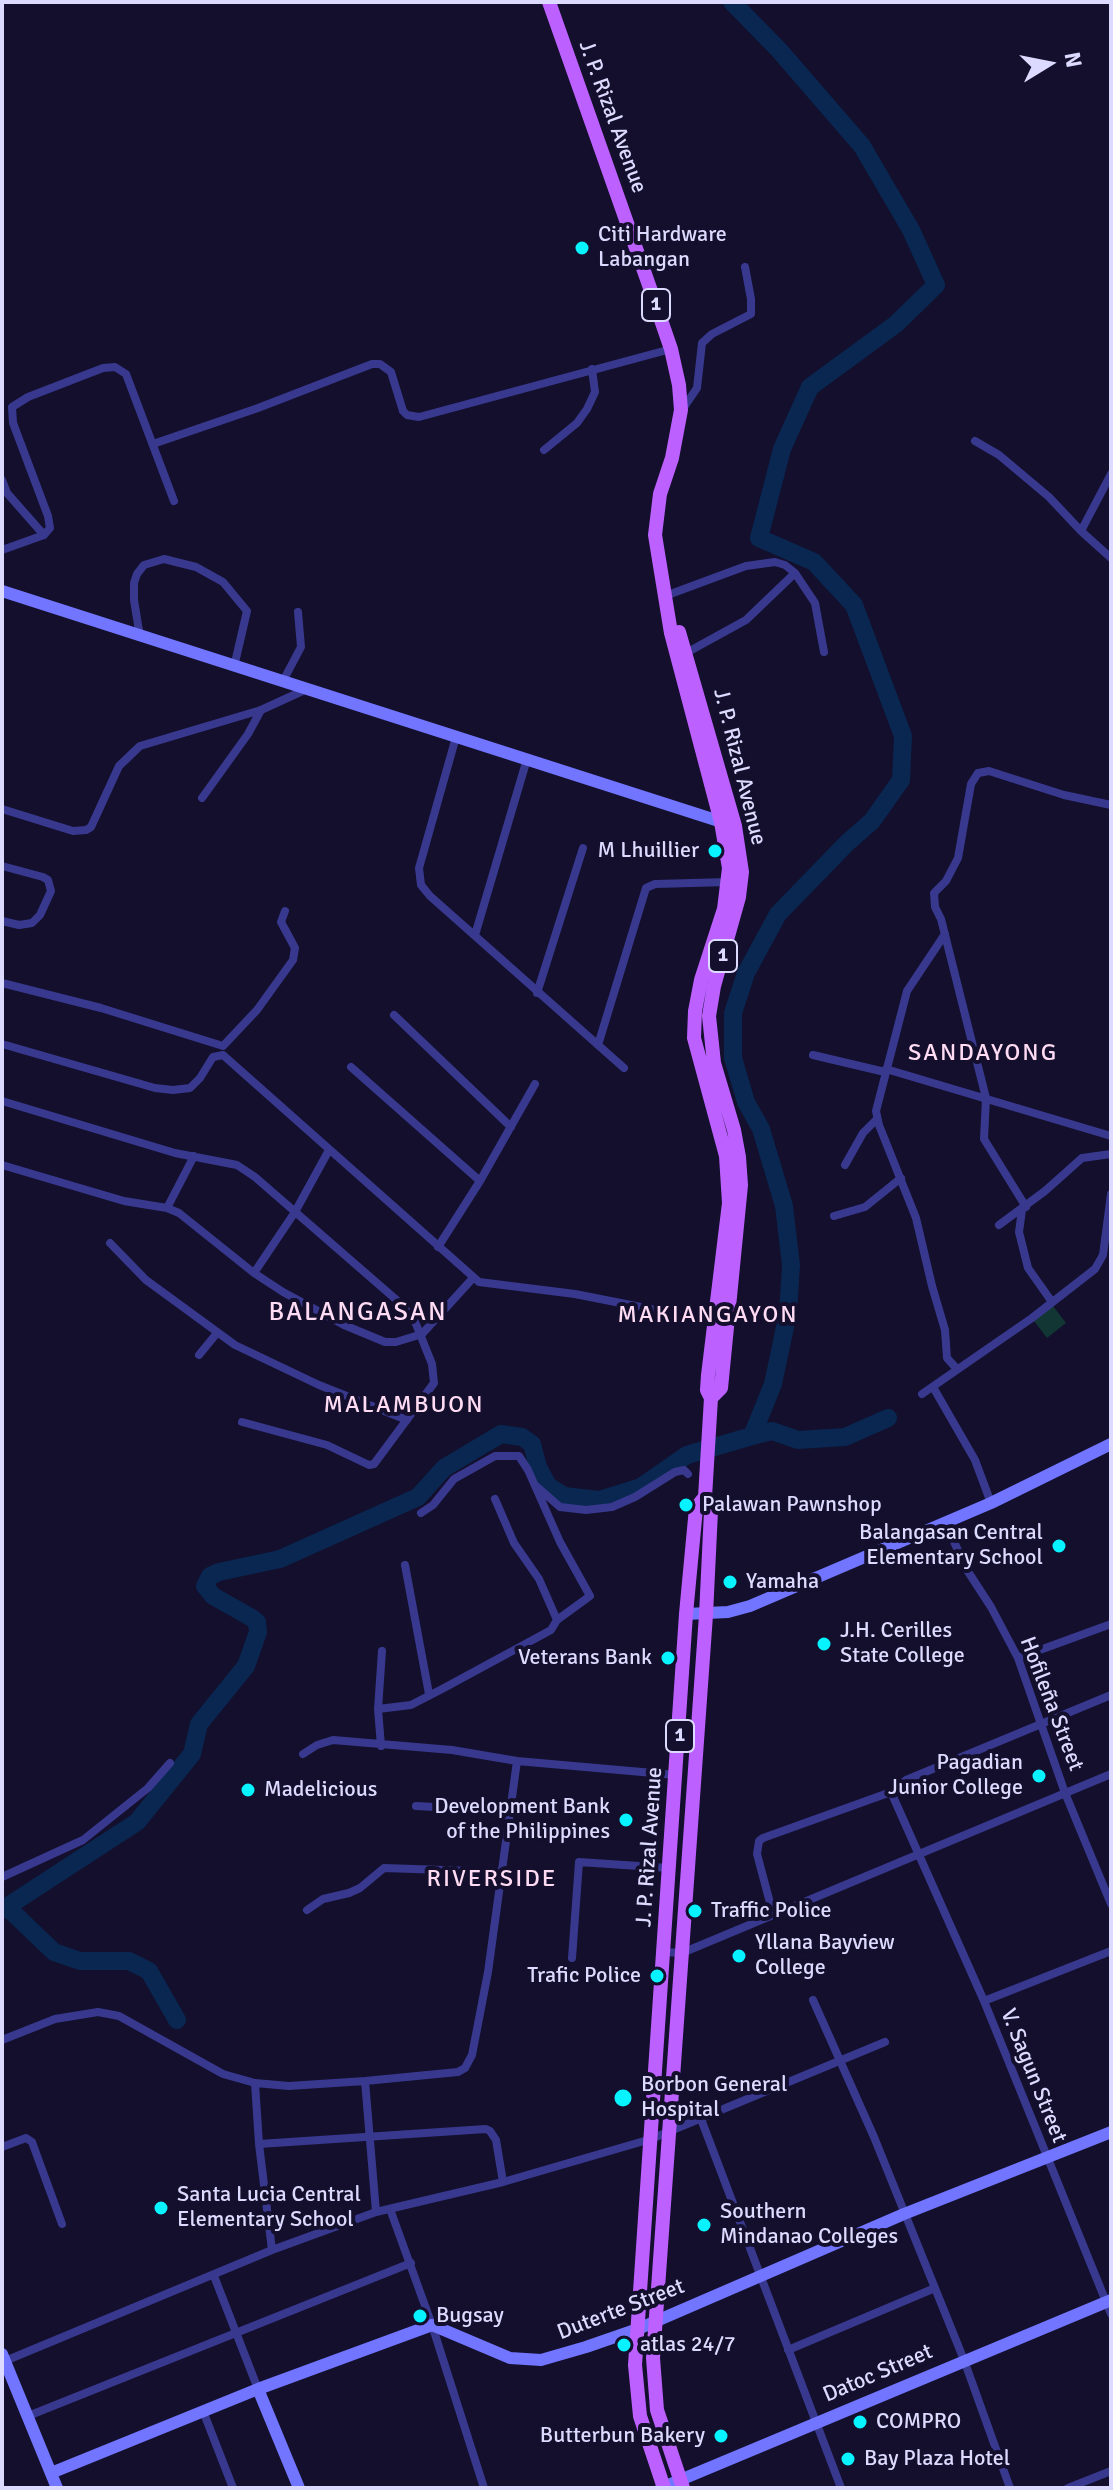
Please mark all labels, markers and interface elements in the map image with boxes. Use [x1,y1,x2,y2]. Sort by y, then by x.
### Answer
north arrow [1009,24,1089,104]
street label: J. P. Rizal Avenue [572,37,652,197]
text: N [1059,50,1088,70]
place label: Citi Hardware Labangan [598,222,727,274]
marker: Citi Hardware Labangan [573,239,591,257]
road number: 1 [642,289,670,321]
street label: J. P. Rizal Avenue [707,686,771,848]
place label: M Lhuillier [598,838,699,864]
marker: M Lhuillier [706,842,724,860]
road number: 1 [709,940,737,972]
district label: SANDAYONG [908,1040,1058,1068]
district label: BALANGASAN [268,1297,448,1329]
district label: MAKIANGAYON [617,1302,799,1330]
district label: MALAMBUON [324,1392,484,1420]
place label: Palawan Pawnshop [702,1492,882,1518]
marker: Palawan Pawnshop [677,1496,695,1514]
place label: Balangasan Central Elementary School [859,1520,1043,1572]
marker: Balangasan Central Elementary School [1050,1537,1068,1555]
place label: Yamaha [746,1569,819,1595]
marker: Yamaha [721,1573,739,1591]
place label: J.H. Cerilles State College [840,1618,965,1670]
street label: Hofileña Street [1013,1633,1089,1775]
marker: J.H. Cerilles State College [815,1635,833,1653]
place label: Veterans Bank [518,1645,652,1671]
marker: Veterans Bank [659,1649,677,1667]
road number: 1 [666,1720,694,1752]
place label: Pagadian Junior College [888,1750,1023,1802]
street label: J. P. Rizal Avenue [631,1766,669,1928]
marker: Pagadian Junior College [1030,1767,1048,1785]
place label: Madelicious [264,1777,377,1803]
marker: Madelicious [239,1781,257,1799]
place label: Development Bank of the Philippines [434,1794,610,1846]
marker: Development Bank of the Philippines [617,1811,635,1829]
district label: RIVERSIDE [427,1866,557,1894]
place label: Traffic Police [711,1898,831,1924]
marker: Traffic Police [686,1902,704,1920]
place label: Yllana Bayview College [755,1930,895,1982]
marker: Yllana Bayview College [730,1947,748,1965]
place label: Trafic Police [527,1963,641,1989]
marker: Trafic Police [648,1967,666,1985]
street label: V. Sagun Street [994,2005,1072,2147]
place label: Borbon General Hospital [641,2072,787,2124]
marker: Borbon General Hospital [612,2087,634,2109]
place label: Santa Lucia Central Elementary School [177,2182,361,2234]
marker: Santa Lucia Central Elementary School [152,2199,170,2217]
place label: Southern Mindanao Colleges [720,2199,898,2250]
marker: Southern Mindanao Colleges [695,2216,713,2234]
street label: Duterte Street [554,2274,688,2346]
place label: Bugsay [436,2303,504,2329]
marker: Bugsay [411,2307,429,2325]
place label: atlas 24/7 [640,2332,736,2358]
marker: atlas 24/7 [615,2336,633,2354]
street label: Datoc Street [819,2339,937,2409]
place label: COMPRO [876,2409,961,2435]
marker: COMPRO [851,2413,869,2431]
place label: Butterbun Bakery [540,2423,705,2449]
marker: Butterbun Bakery [712,2427,730,2445]
place label: Bay Plaza Hotel [864,2446,1010,2472]
marker: Bay Plaza Hotel [839,2450,857,2468]

